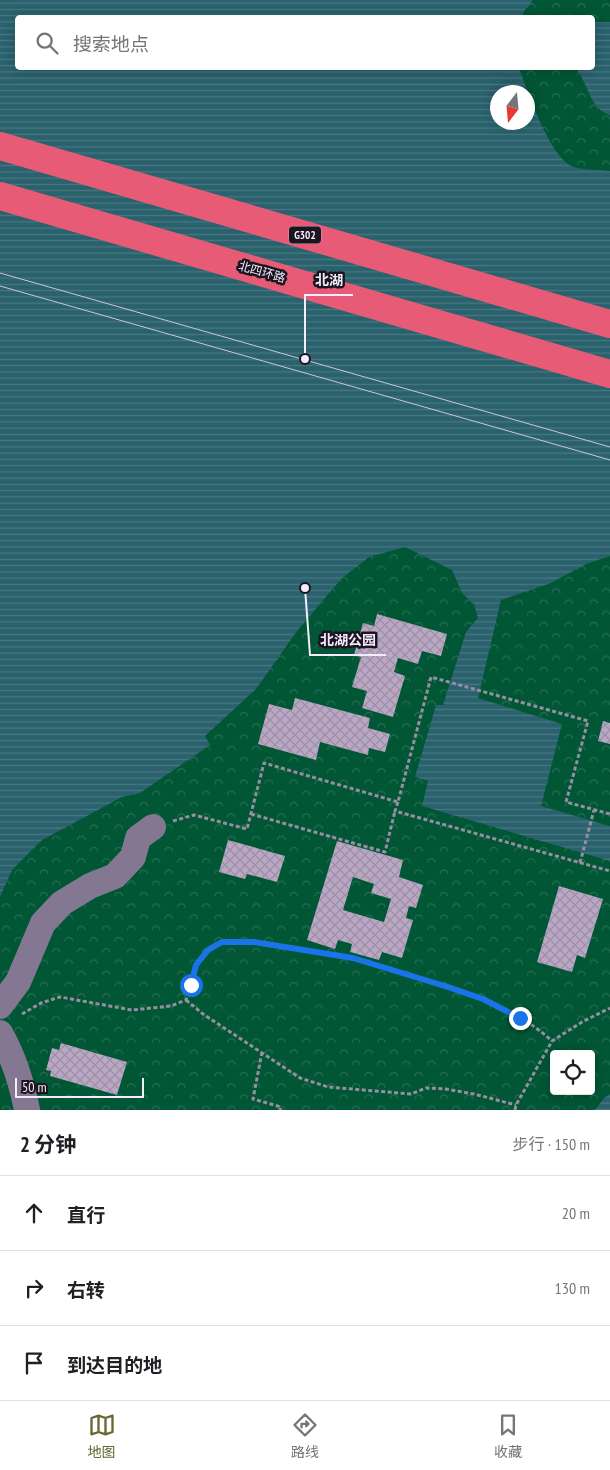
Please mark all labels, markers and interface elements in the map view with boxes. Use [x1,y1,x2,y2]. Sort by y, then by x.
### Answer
search box [15,15,595,70]
icon: search [33,29,61,57]
text: 搜索地点 [73,32,149,56]
north arrow [490,85,535,130]
road number: G302 [289,226,321,244]
street label: 北四环路 [237,258,287,285]
callout: 北湖 [305,266,353,295]
text: 北湖 [315,271,343,289]
callout: 北湖公园 [310,626,386,655]
text: 北湖公园 [320,631,376,649]
route start [180,974,203,997]
route end [509,1007,532,1030]
map controls [550,1050,595,1095]
button: locate [550,1050,595,1095]
scale bar [15,1075,144,1098]
text: 50 m [22,1078,47,1096]
text: 2 分钟 [20,1131,76,1158]
text: 步行 · 150 m [512,1134,590,1154]
icon: ahead [20,1199,48,1227]
text: 直行 [67,1203,105,1227]
text: 20 m [562,1203,590,1223]
icon: right [20,1274,48,1302]
text: 右转 [67,1278,105,1302]
text: 130 m [555,1278,590,1298]
icon: arrive [20,1349,48,1377]
text: 到达目的地 [67,1353,162,1377]
tab: 地图 [88,1411,116,1461]
tab: 路线 [291,1411,319,1461]
tab: 收藏 [494,1411,522,1461]

